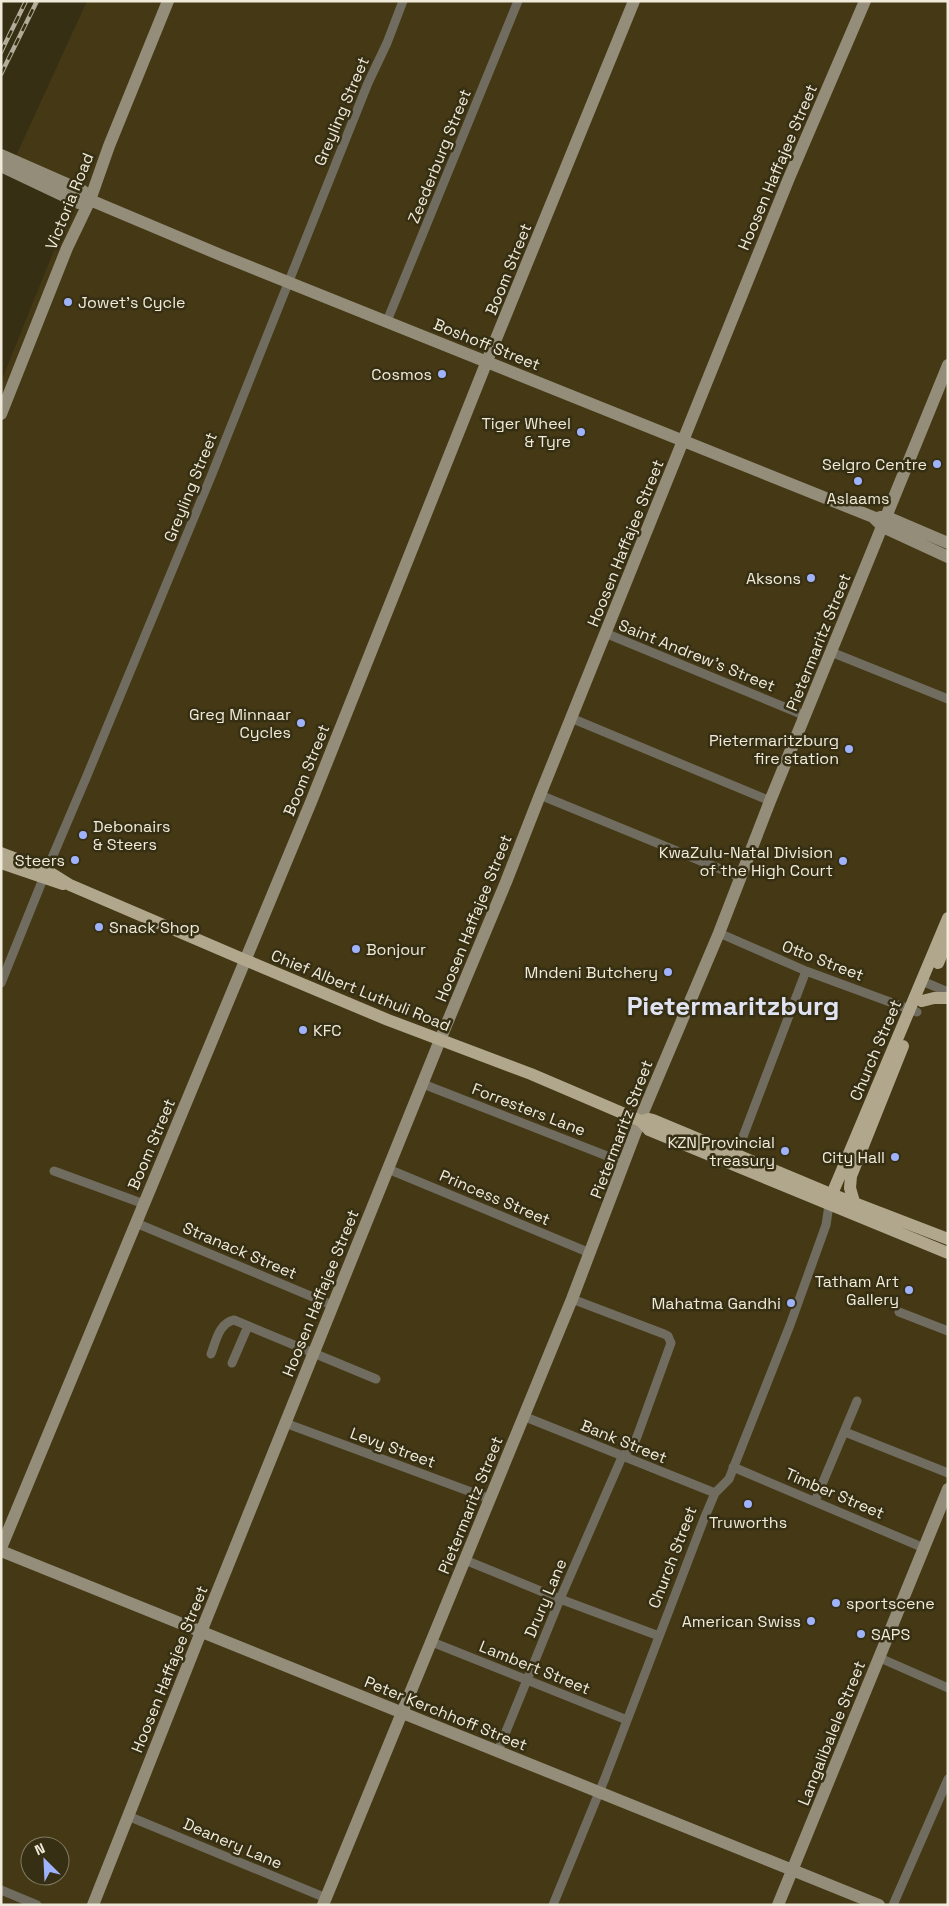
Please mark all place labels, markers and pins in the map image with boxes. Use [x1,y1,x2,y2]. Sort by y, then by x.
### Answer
place label: Jowet's Cycle [78,292,186,313]
marker: Jowet's Cycle [62,296,74,308]
place label: Cosmos [371,364,432,385]
marker: Cosmos [436,368,448,380]
place label: Tiger Wheel & Tyre [481,413,571,452]
marker: Tiger Wheel & Tyre [575,426,587,438]
place label: Selgro Centre [822,454,927,475]
marker: Selgro Centre [931,458,943,470]
marker: Aslaams [852,475,864,487]
place label: Aslaams [826,488,890,509]
place label: Aksons [746,568,801,589]
marker: Aksons [805,572,817,584]
place label: Greg Minnaar Cycles [189,704,291,743]
marker: Greg Minnaar Cycles [295,717,307,729]
place label: Pietermaritzburg fire station [709,730,839,769]
marker: Pietermaritzburg fire station [843,743,855,755]
place label: Debonairs & Steers [93,816,171,855]
marker: Debonairs & Steers [77,829,89,841]
place label: KwaZulu-Natal Division of the High Court [659,842,833,881]
place label: Steers [15,850,65,871]
marker: Steers [69,854,81,866]
marker: KwaZulu-Natal Division of the High Court [837,855,849,867]
place label: Snack Shop [109,917,200,938]
marker: Snack Shop [93,921,105,933]
place label: Bonjour [366,939,426,960]
marker: Bonjour [350,943,362,955]
place label: Mndeni Butchery [525,962,658,983]
marker: Mndeni Butchery [662,966,674,978]
place label: KFC [313,1020,342,1041]
marker: KFC [297,1024,309,1036]
place label: KZN Provincial treasury [667,1132,775,1171]
marker: KZN Provincial treasury [779,1145,791,1157]
place label: City Hall [822,1147,885,1168]
marker: City Hall [889,1151,901,1163]
place label: Tatham Art Gallery [815,1271,899,1310]
marker: Tatham Art Gallery [903,1284,915,1296]
place label: Mahatma Gandhi [651,1293,781,1314]
marker: Mahatma Gandhi [785,1297,797,1309]
marker: Truworths [742,1498,754,1510]
place label: Truworths [709,1512,787,1533]
place label: sportscene [846,1593,935,1614]
marker: sportscene [830,1597,842,1609]
place label: American Swiss [682,1611,801,1632]
marker: American Swiss [805,1615,817,1627]
place label: SAPS [871,1624,910,1645]
marker: SAPS [855,1628,867,1640]

